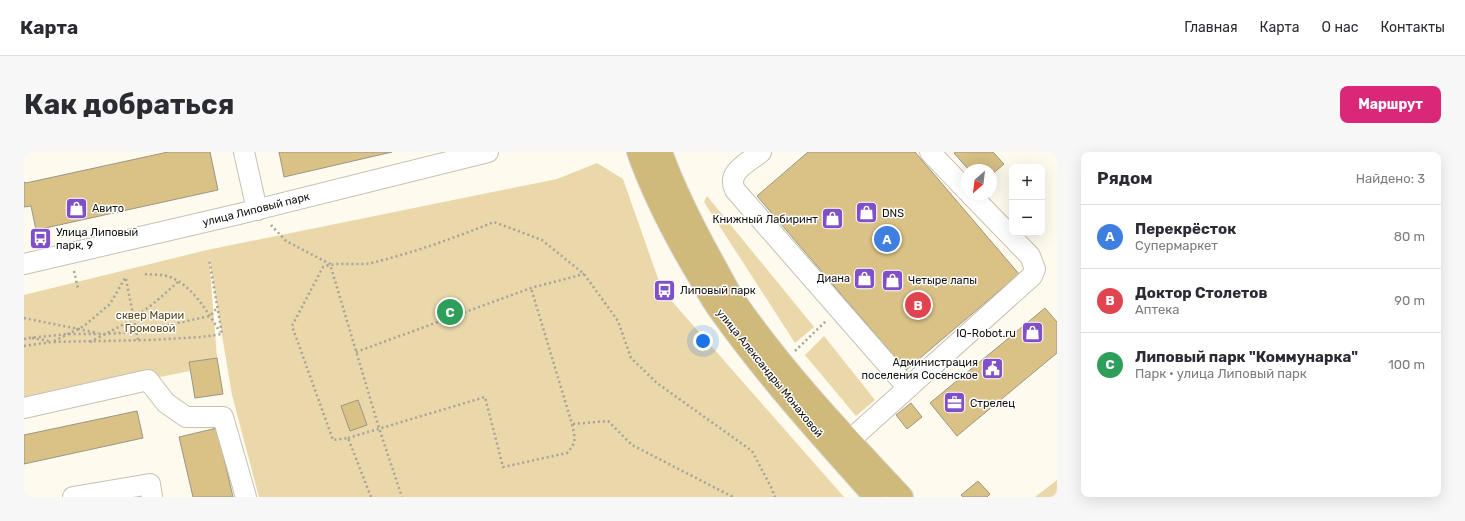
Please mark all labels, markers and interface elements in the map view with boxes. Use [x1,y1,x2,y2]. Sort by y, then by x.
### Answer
text: Карта [20,16,78,39]
text: Главная [1184,19,1238,36]
text: Карта [1260,19,1300,36]
text: О нас [1322,19,1358,36]
text: Контакты [1380,19,1445,36]
button: Маршрут [1340,86,1441,123]
text: Как добраться [24,88,234,121]
north arrow [961,164,997,200]
map controls [1009,164,1045,236]
button: + [1009,164,1045,200]
text: Рядом [1097,168,1153,188]
text: Найдено: 3 [1356,171,1425,186]
street label: улица Липовый парк [201,190,311,229]
shop icon: Авито [63,195,89,221]
shop icon: DNS [854,200,880,226]
button: − [1009,200,1045,236]
place label: Авито [92,202,124,215]
shop icon: Книжный Лабиринт [820,206,846,232]
place label: DNS [882,207,904,220]
place label: Книжный Лабиринт [712,213,818,226]
text: Перекрёсток [1135,220,1236,238]
pin: A [874,224,900,254]
bus stop icon: Улица Липовый парк, 9 [28,225,54,251]
place label: Улица Липовый парк, 9 [56,226,138,252]
text: A [1105,229,1115,244]
text: 80 m [1394,229,1425,244]
text: Супермаркет [1135,238,1218,253]
shop icon: Диана [852,265,878,291]
shop icon: Четыре лапы [880,267,906,293]
place label: Диана [817,272,850,285]
place label: Четыре лапы [908,274,977,287]
bus stop icon: Липовый парк [652,277,678,303]
place label: Липовый парк [680,284,756,297]
text: Доктор Столетов [1135,284,1268,302]
pin: B [905,290,931,320]
text: B [1105,293,1115,308]
text: 90 m [1394,293,1425,308]
pin: C [437,297,463,327]
text: Аптека [1135,302,1180,317]
street label: улица Александры Монаховой [714,306,826,440]
park label: сквер Марии Громовой [116,309,184,335]
shop icon: IQ-Robot.ru [1019,320,1045,346]
place label: IQ-Robot.ru [956,327,1016,340]
your location [693,331,713,351]
text: Липовый парк "Коммунарка" [1135,348,1358,366]
public building icon: Администрация поселения Сосенское [980,355,1006,381]
place label: Администрация поселения Сосенское [862,356,978,382]
text: C [1105,357,1115,372]
text: 100 m [1388,357,1425,372]
text: Парк · улица Липовый парк [1135,366,1307,381]
office icon: Стрелец [941,390,967,416]
place label: Стрелец [970,397,1015,410]

